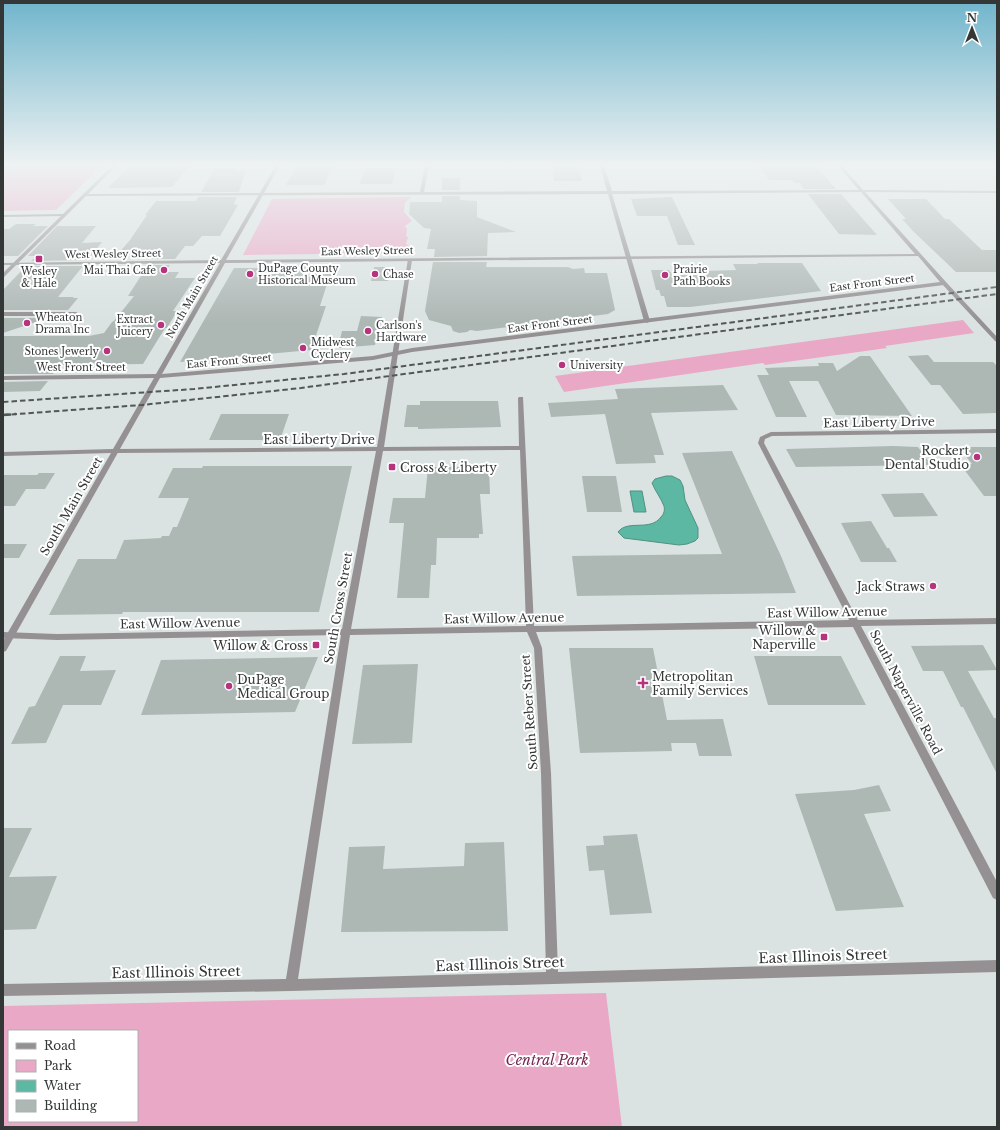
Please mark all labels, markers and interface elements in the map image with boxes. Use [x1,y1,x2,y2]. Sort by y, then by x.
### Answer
north arrow [952,8,992,48]
text: N [967,11,978,25]
street label: East Wesley Street [321,244,414,258]
street label: West Wesley Street [64,247,162,261]
street label: North Main Street [163,253,221,341]
marker: Wesley & Hale [34,254,44,264]
place label: DuPage County Historical Museum [258,262,356,287]
place label: Prairie Path Books [673,263,731,288]
place label: Mai Thai Cafe [84,264,156,277]
place label: Wesley & Hale [20,265,58,290]
marker: Mai Thai Cafe [159,265,169,275]
place label: Chase [383,268,414,281]
marker: DuPage County Historical Museum [245,269,255,279]
marker: Chase [370,269,380,279]
marker: Prairie Path Books [660,270,670,280]
street label: East Front Street [829,271,915,295]
place label: Wheaton Drama Inc [34,311,90,336]
street label: East Front Street [507,312,593,336]
place label: Extract Juicery [115,313,154,338]
marker: Wheaton Drama Inc [22,318,32,328]
place label: Carlson's Hardware [376,319,427,344]
marker: Extract Juicery [156,320,166,330]
marker: Carlson's Hardware [363,326,373,336]
place label: Midwest Cyclery [311,336,355,361]
marker: Midwest Cyclery [298,343,308,353]
place label: Stones Jewerly [25,345,100,358]
marker: Stones Jewerly [102,346,112,356]
street label: East Front Street [186,351,272,371]
place label: University [570,359,624,372]
marker: University [557,360,567,370]
street label: West Front Street [35,361,126,374]
street label: East Liberty Drive [823,414,935,430]
street label: East Liberty Drive [263,432,375,447]
place label: Rockert Dental Studio [884,443,969,472]
marker: Rockert Dental Studio [972,452,982,462]
street label: South Main Street [37,454,106,558]
place label: Cross & Liberty [400,460,497,475]
marker: Cross & Liberty [387,462,397,472]
street label: South Cross Street [321,550,355,665]
place label: Jack Straws [855,579,925,594]
marker: Jack Straws [928,581,938,591]
street label: East Willow Avenue [767,603,887,621]
street label: East Willow Avenue [444,609,564,627]
street label: East Willow Avenue [120,614,240,632]
place label: Willow & Naperville [752,623,816,652]
street label: South Naperville Road [867,627,945,757]
marker: Willow & Naperville [819,632,829,642]
place label: Willow & Cross [212,638,308,653]
marker: Willow & Cross [311,640,321,650]
street label: South Reber Street [517,653,541,770]
place label: Metropolitan Family Services [652,669,748,698]
place label: DuPage Medical Group [237,672,329,701]
marker: Metropolitan Family Services [637,677,649,689]
marker: DuPage Medical Group [224,681,234,691]
street label: East Illinois Street [758,945,889,967]
street label: East Illinois Street [435,953,566,975]
street label: East Illinois Street [111,962,242,982]
legend [8,1030,138,1122]
text: Road [44,1038,76,1053]
park label: Central Park [506,1051,588,1069]
text: Park [44,1058,72,1073]
text: Water [43,1078,81,1093]
text: Building [44,1098,98,1113]

